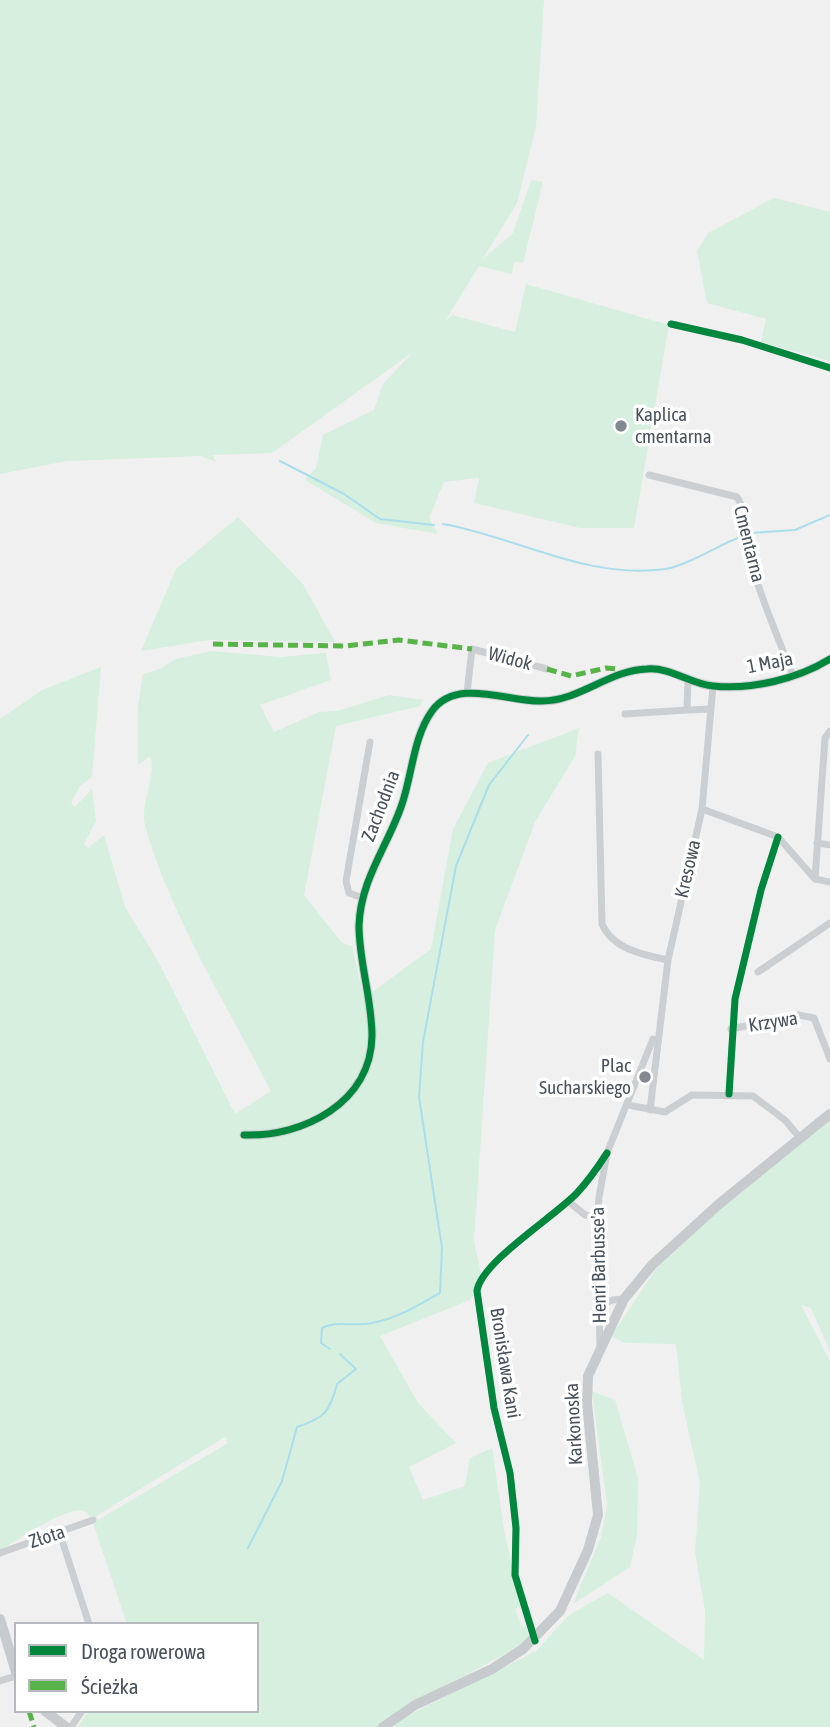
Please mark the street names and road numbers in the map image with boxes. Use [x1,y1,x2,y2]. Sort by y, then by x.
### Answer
street label: Cmentarna [728,503,770,585]
street label: Widok [486,642,534,676]
street label: 1 Maja [745,647,795,679]
street label: Zachodnia [357,767,405,845]
street label: Kresowa [670,838,706,900]
street label: Krzywa [747,1007,799,1037]
street label: Henri Barbusse'a [587,1207,611,1323]
street label: Bronisława Kani [485,1306,525,1420]
street label: Karkonoska [560,1382,588,1466]
street label: Złota [26,1520,68,1554]

